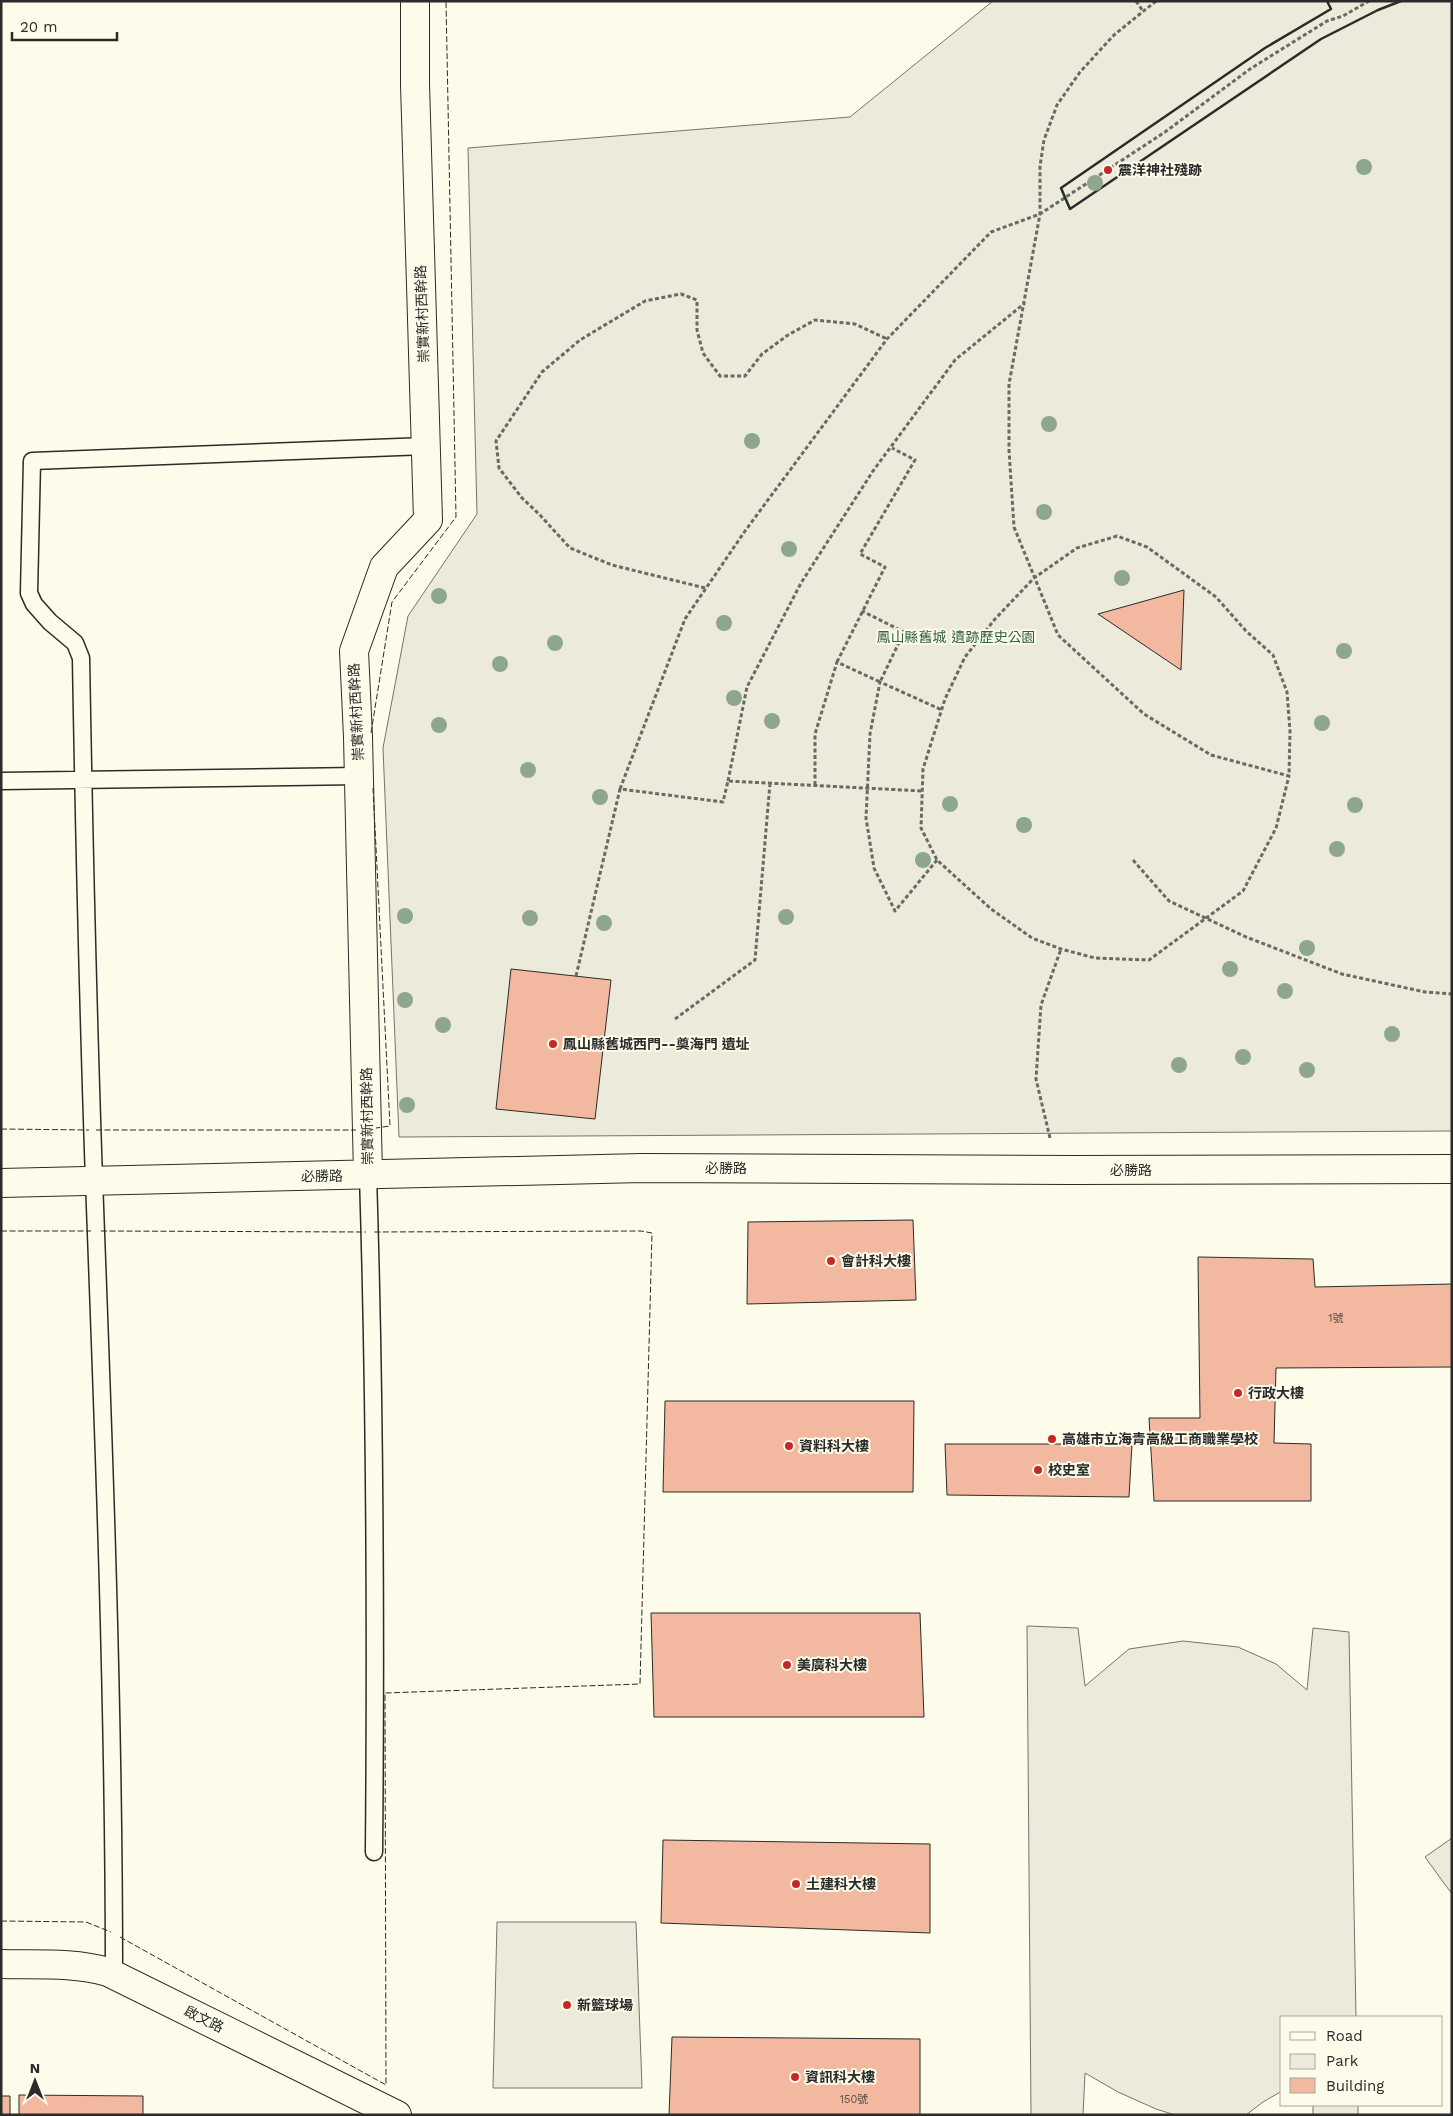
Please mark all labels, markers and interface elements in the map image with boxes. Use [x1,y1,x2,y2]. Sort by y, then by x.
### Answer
scale bar [12,10,118,42]
text: 20 m [20,18,58,36]
place label: 震洋神社殘跡 [1118,162,1202,178]
marker: 震洋神社殘跡 [1102,164,1114,176]
street label: 崇實新村西幹路 [412,265,432,363]
park label: 鳳山縣舊城 遺跡歷史公園 [877,629,1035,645]
street label: 崇實新村西幹路 [345,663,367,761]
place label: 鳳山縣舊城西門--奠海門 遺址 [563,1036,750,1052]
marker: 鳳山縣舊城西門--奠海門 遺址 [547,1038,559,1050]
street label: 崇實新村西幹路 [358,1067,376,1165]
street label: 必勝路 [705,1160,747,1176]
street label: 必勝路 [1110,1162,1152,1178]
street label: 必勝路 [301,1168,343,1184]
place label: 會計科大樓 [841,1253,911,1269]
marker: 會計科大樓 [825,1255,837,1267]
house number: 1號 [1328,1312,1344,1325]
place label: 行政大樓 [1248,1385,1304,1401]
marker: 行政大樓 [1232,1387,1244,1399]
place label: 高雄市立海青高級工商職業學校 [1062,1431,1258,1447]
marker: 高雄市立海青高級工商職業學校 [1046,1433,1058,1445]
place label: 資料科大樓 [799,1438,869,1454]
marker: 資料科大樓 [783,1440,795,1452]
place label: 校史室 [1048,1462,1090,1478]
marker: 校史室 [1032,1464,1044,1476]
place label: 美廣科大樓 [797,1657,867,1673]
marker: 美廣科大樓 [781,1659,793,1671]
place label: 土建科大樓 [806,1876,876,1892]
marker: 土建科大樓 [790,1878,802,1890]
place label: 新籃球場 [577,1997,633,2013]
marker: 新籃球場 [561,1999,573,2011]
street label: 啟文路 [182,2003,226,2035]
legend [1280,2016,1443,2106]
text: Road [1326,2027,1363,2045]
text: Park [1326,2052,1359,2070]
north arrow [10,2056,60,2106]
text: N [30,2060,40,2076]
place label: 資訊科大樓 [805,2069,875,2085]
marker: 資訊科大樓 [789,2071,801,2083]
text: Building [1326,2077,1384,2095]
house number: 150號 [840,2093,868,2106]

